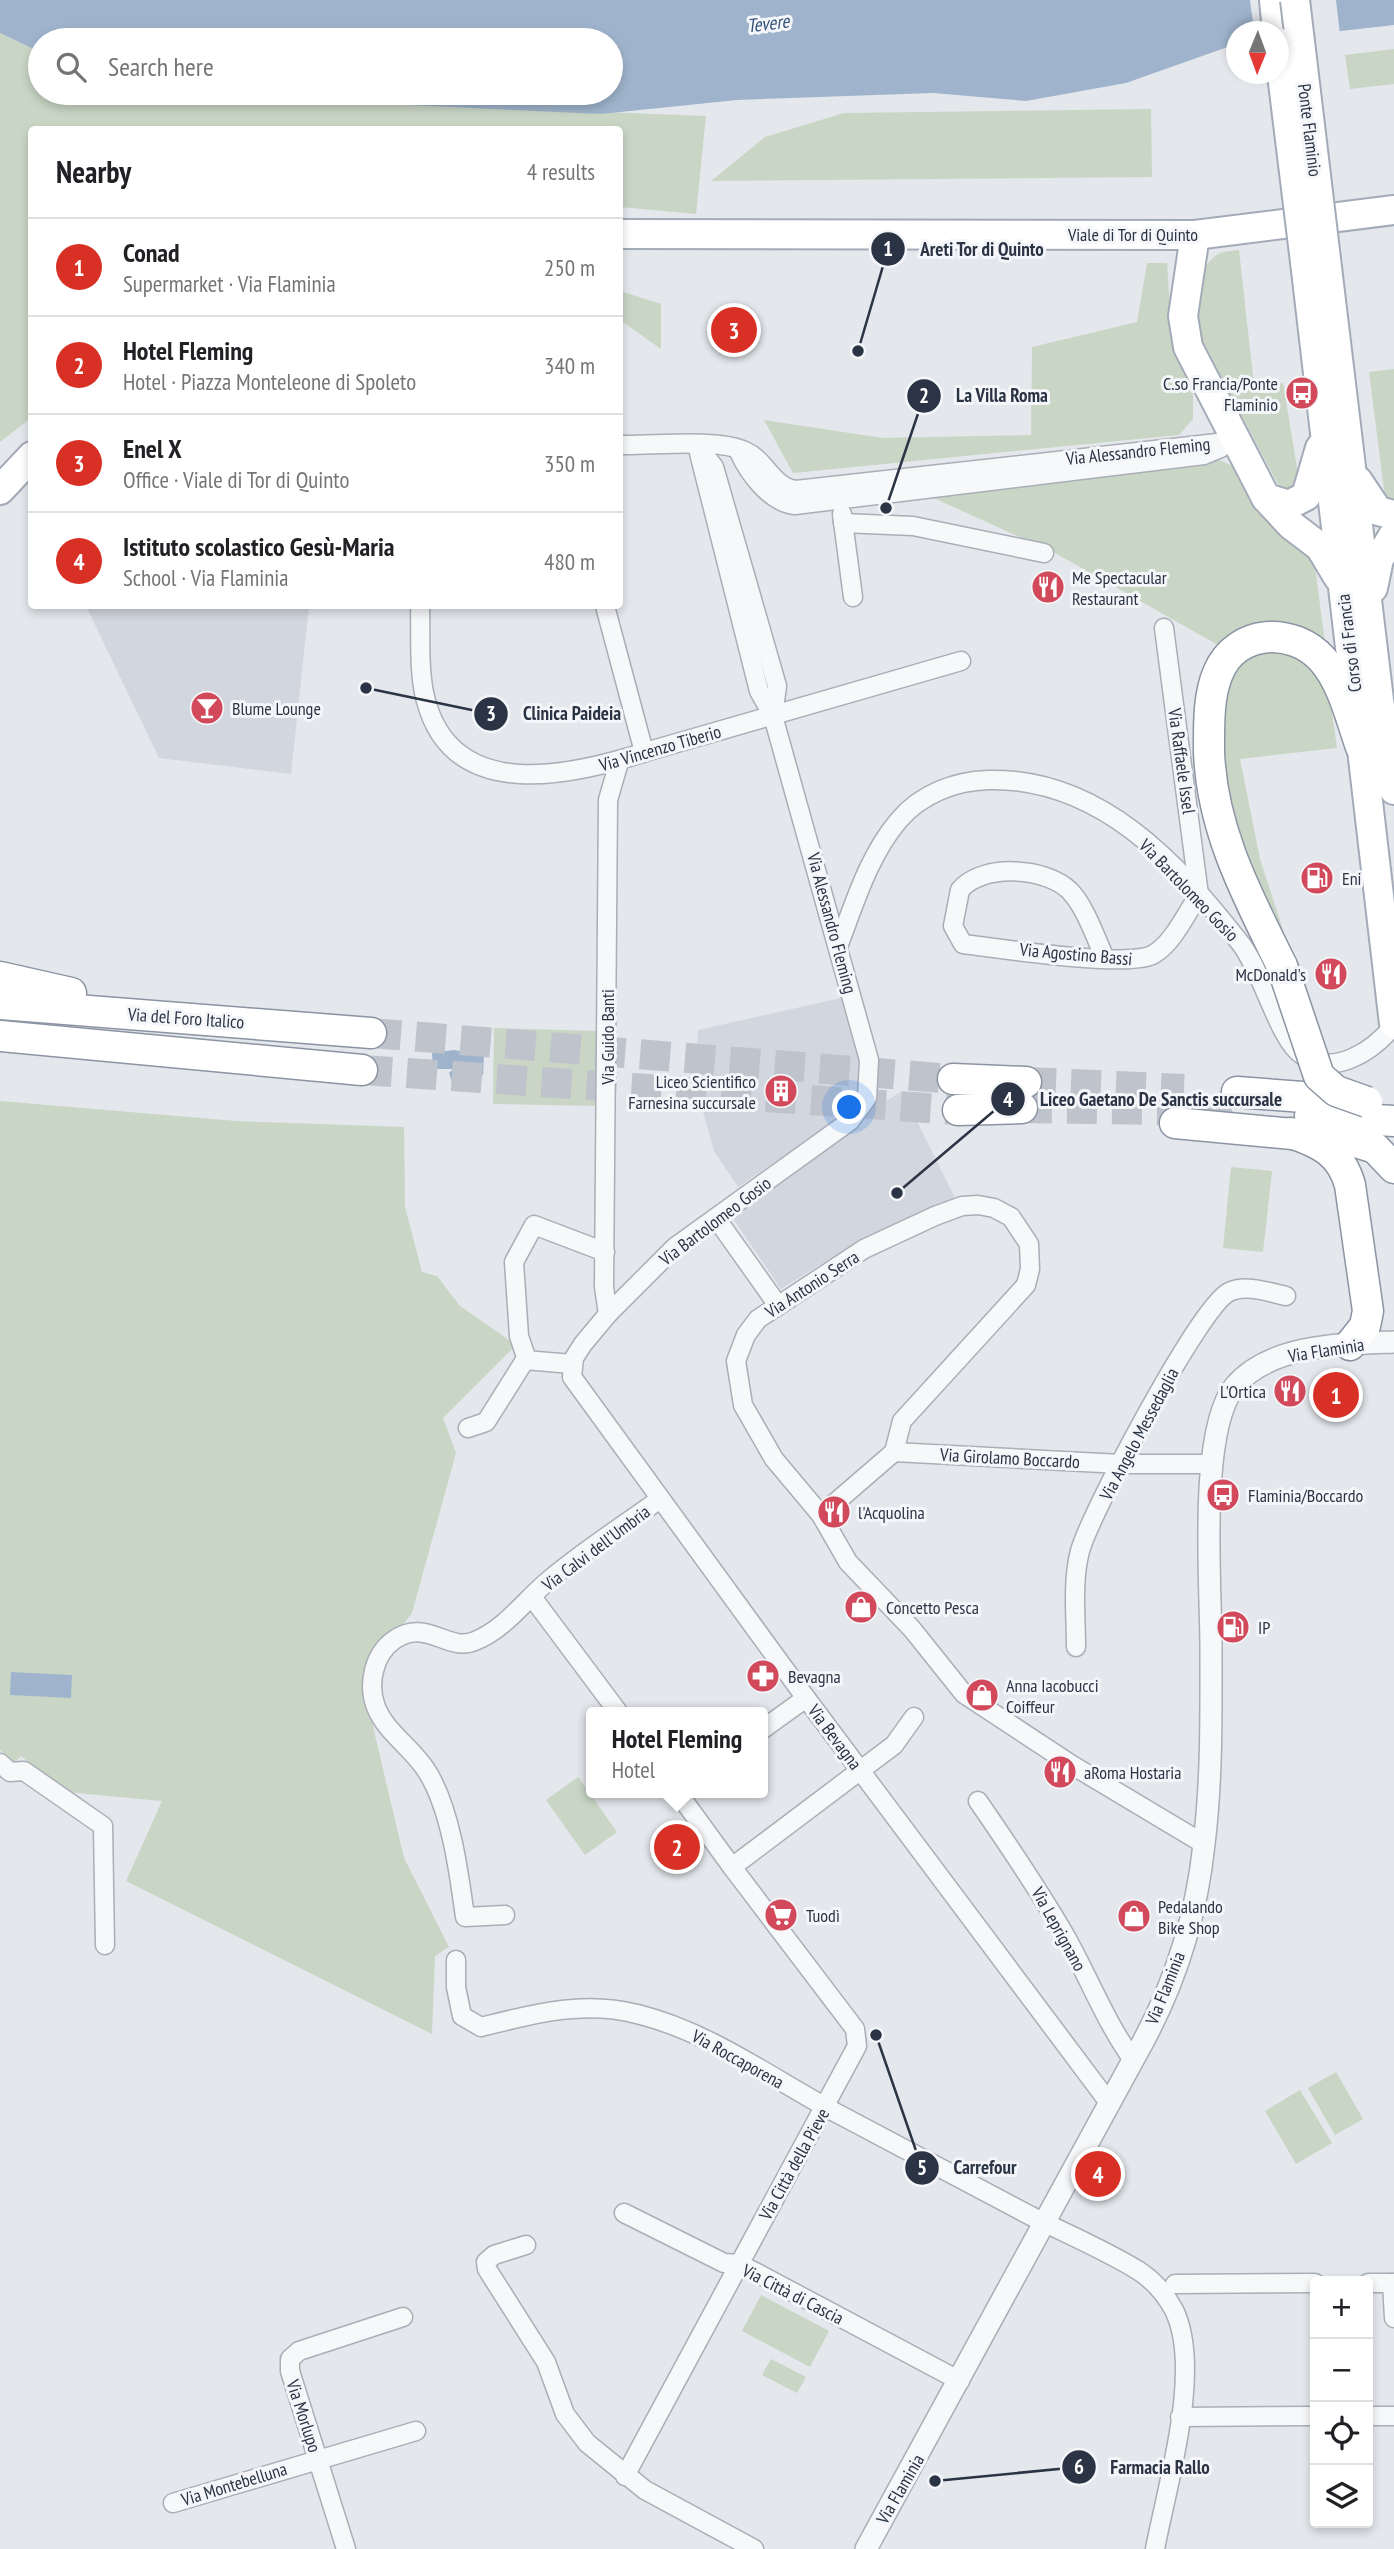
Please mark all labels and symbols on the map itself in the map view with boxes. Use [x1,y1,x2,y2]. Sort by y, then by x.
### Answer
water label: Tevere [746,8,792,37]
north arrow [1226,21,1289,84]
street label: Ponte Flaminio [1293,82,1327,178]
street label: Viale di Tor di Quinto [1067,223,1198,246]
callout: Areti Tor di Quinto [871,229,1058,269]
text: 1 [883,235,893,262]
text: Areti Tor di Quinto [919,237,1044,261]
pin: 3 [711,304,757,356]
place label: C.so Francia/Ponte Flaminio [1163,372,1278,416]
bus stop icon: C.so Francia/Ponte Flaminio [1283,374,1321,412]
callout: La Villa Roma [907,376,1062,416]
text: 2 [919,382,929,409]
text: La Villa Roma [956,383,1048,407]
street label: Via Alessandro Fleming [1064,432,1211,470]
place label: Me Spectacular Restaurant [1072,566,1167,610]
restaurant icon: Me Spectacular Restaurant [1029,568,1067,606]
street label: Corso di Francia [1332,593,1366,693]
bar icon: Blume Lounge [188,689,226,727]
callout: Clinica Paideia [473,694,635,734]
place label: Blume Lounge [232,697,321,720]
text: 3 [486,700,496,727]
text: Clinica Paideia [523,701,621,725]
street label: Via Raffaele Issel [1163,706,1201,816]
street label: Via Vincenzo Tiberio [595,720,724,777]
street label: Via Bartolomeo Gosio [1134,833,1244,946]
street label: Via Alessandro Fleming [802,849,862,996]
fuel station icon: Eni [1298,859,1336,897]
place label: Eni [1342,867,1362,890]
street label: Via Agostino Bassi [1018,938,1133,970]
restaurant icon: McDonald's [1312,955,1350,993]
place label: McDonald's [1235,963,1306,986]
street label: Via Guido Banti [596,989,619,1086]
street label: Via del Foro Italico [126,1002,245,1034]
place label: Liceo Scientifico Farnesina succursale [628,1070,756,1114]
building icon: Liceo Scientifico Farnesina succursale [762,1072,800,1110]
callout: Liceo Gaetano De Sanctis succursale [990,1079,1296,1119]
text: 4 [1003,1086,1013,1113]
text: Liceo Gaetano De Sanctis succursale [1040,1087,1282,1111]
your location [832,1090,866,1124]
street label: Via Bartolomeo Gosio [654,1171,776,1271]
street label: Via Antonio Serra [760,1245,863,1323]
street label: Via Flaminia [1285,1333,1366,1368]
street label: Via Angelo Messedaglia [1094,1364,1184,1505]
pin: 1 [1313,1369,1359,1421]
restaurant icon: L'Ortica [1271,1372,1309,1410]
place label: L'Ortica [1220,1380,1266,1403]
street label: Via Girolamo Boccardo [939,1443,1081,1473]
bus stop icon: Flaminia/Boccardo [1204,1476,1242,1514]
place label: Flaminia/Boccardo [1248,1484,1363,1507]
restaurant icon: l'Acquolina [815,1493,853,1531]
street label: Via Calvi dell'Umbria [537,1500,655,1597]
place label: l'Acquolina [858,1501,925,1524]
shop icon: Concetto Pesca [842,1588,880,1626]
place label: Concetto Pesca [886,1596,979,1619]
fuel station icon: IP [1214,1608,1252,1646]
place label: IP [1258,1616,1270,1639]
pharmacy icon: Bevagna [744,1657,782,1695]
place label: Bevagna [788,1665,841,1688]
place label: Anna Iacobucci Coiffeur [1006,1674,1099,1718]
shop icon: Anna Iacobucci Coiffeur [963,1676,1001,1714]
street label: Via Bevagna [802,1699,867,1774]
restaurant icon: aRoma Hostaria [1041,1753,1079,1791]
place label: aRoma Hostaria [1084,1761,1181,1784]
pin: 2 [654,1821,700,1873]
street label: Via Leprignano [1026,1882,1092,1975]
place label: Pedalando Bike Shop [1158,1895,1223,1939]
supermarket icon: Tuodì [762,1896,800,1934]
shop icon: Pedalando Bike Shop [1115,1897,1153,1935]
place label: Tuodì [806,1904,840,1927]
street label: Via Flaminia [1140,1948,1190,2029]
street label: Via Roccaporena [687,2024,788,2094]
street label: Via Città della Pieve [753,2104,834,2225]
callout: Carrefour [905,2148,1031,2188]
pin: 4 [1075,2148,1121,2200]
text: 5 [917,2154,927,2181]
text: Carrefour [953,2155,1017,2179]
street label: Via Città di Cascia [738,2258,848,2329]
street label: Via Morlupo [281,2376,327,2455]
callout: Farmacia Rallo [1061,2447,1224,2487]
street label: Via Flaminia [870,2450,929,2529]
text: 6 [1074,2453,1084,2480]
text: Farmacia Rallo [1110,2455,1210,2479]
street label: Via Montebelluna [177,2457,290,2511]

